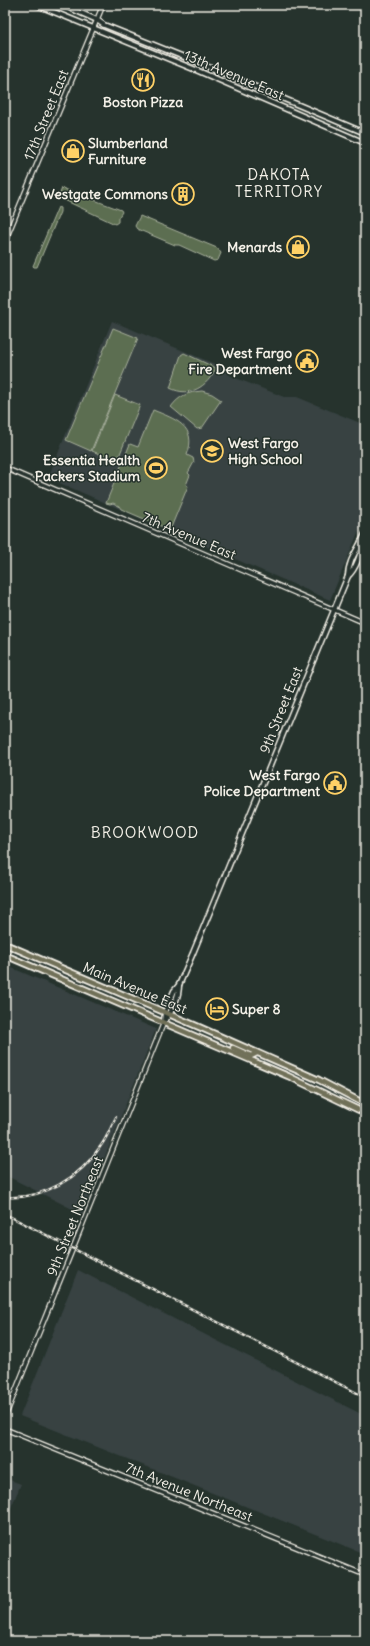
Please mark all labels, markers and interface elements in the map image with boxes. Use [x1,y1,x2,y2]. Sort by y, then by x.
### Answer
street label: 13th Avenue East [181,46,287,104]
street label: 17th Street East [20,67,72,163]
restaurant icon: Boston Pizza [130,67,156,93]
place label: Boston Pizza [103,93,183,111]
place label: Slumberland Furniture [88,134,169,168]
shop icon: Slumberland Furniture [60,138,86,164]
district label: DAKOTA TERRITORY [235,165,323,201]
building icon: Westgate Commons [170,181,196,207]
place label: Westgate Commons [42,185,169,203]
shop icon: Menards [285,234,311,260]
place label: Menards [227,238,283,256]
place label: West Fargo Fire Department [188,344,292,378]
public building icon: West Fargo Fire Department [294,348,320,374]
place label: West Fargo High School [228,434,302,468]
school or university icon: West Fargo High School [199,438,225,464]
place label: Essentia Health Packers Stadium [35,451,141,485]
sports icon: Essentia Health Packers Stadium [143,455,169,481]
street label: 7th Avenue East [139,508,239,564]
street label: 9th Street East [255,664,307,756]
place label: West Fargo Police Department [204,766,320,800]
public building icon: West Fargo Police Department [322,770,348,796]
district label: BROOKWOOD [91,823,199,842]
street label: Main Avenue East [80,958,190,1018]
hotel icon: Super 8 [204,996,230,1022]
place label: Super 8 [232,1000,281,1018]
street label: 9th Street Northeast [43,1153,107,1278]
street label: 7th Avenue Northeast [123,1458,256,1526]

